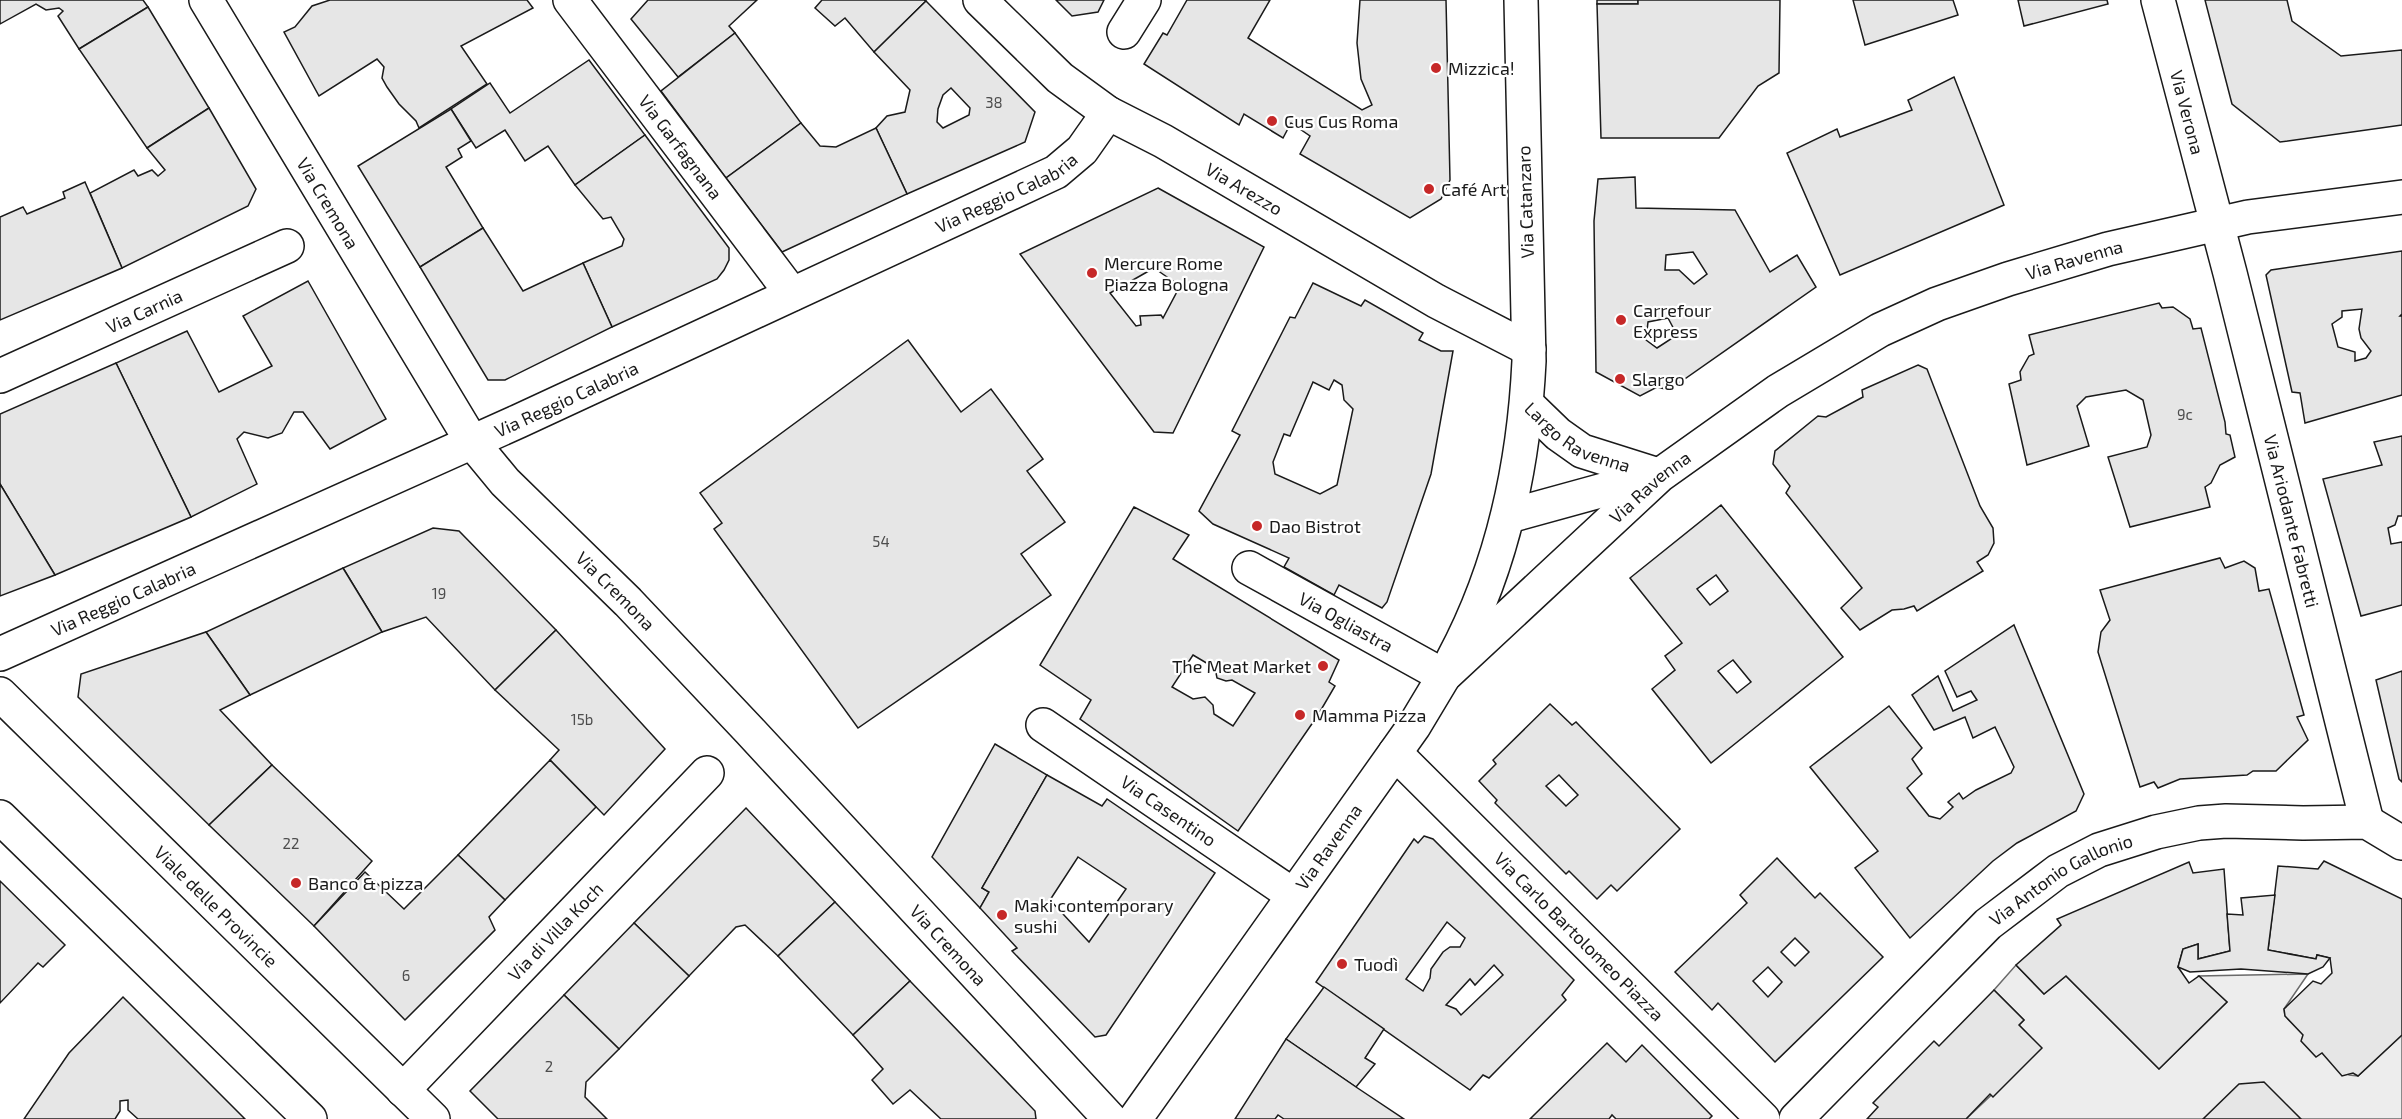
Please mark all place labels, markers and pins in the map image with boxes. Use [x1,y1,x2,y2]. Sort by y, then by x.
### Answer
place label: Mizzica! [1448,57,1515,79]
marker: Mizzica! [1429,61,1443,75]
place label: Cus Cus Roma [1284,110,1398,132]
marker: Cus Cus Roma [1265,114,1279,128]
place label: Café Art [1441,178,1506,200]
marker: Café Art [1422,182,1436,196]
place label: Mercure Rome Piazza Bologna [1104,252,1229,295]
marker: Mercure Rome Piazza Bologna [1085,266,1099,280]
place label: Carrefour Express [1633,299,1711,342]
marker: Carrefour Express [1614,313,1628,327]
place label: Slargo [1632,368,1685,390]
marker: Slargo [1613,372,1627,386]
place label: Dao Bistrot [1269,515,1361,537]
marker: Dao Bistrot [1250,519,1264,533]
place label: The Meat Market [1172,655,1311,677]
marker: The Meat Market [1316,659,1330,673]
place label: Mamma Pizza [1312,704,1426,726]
marker: Mamma Pizza [1293,708,1307,722]
place label: Banco & pizza [308,872,423,894]
marker: Banco & pizza [289,876,303,890]
place label: Maki contemporary sushi [1014,894,1174,937]
marker: Maki contemporary sushi [995,908,1009,922]
place label: Tuodì [1354,953,1398,975]
marker: Tuodì [1335,957,1349,971]

